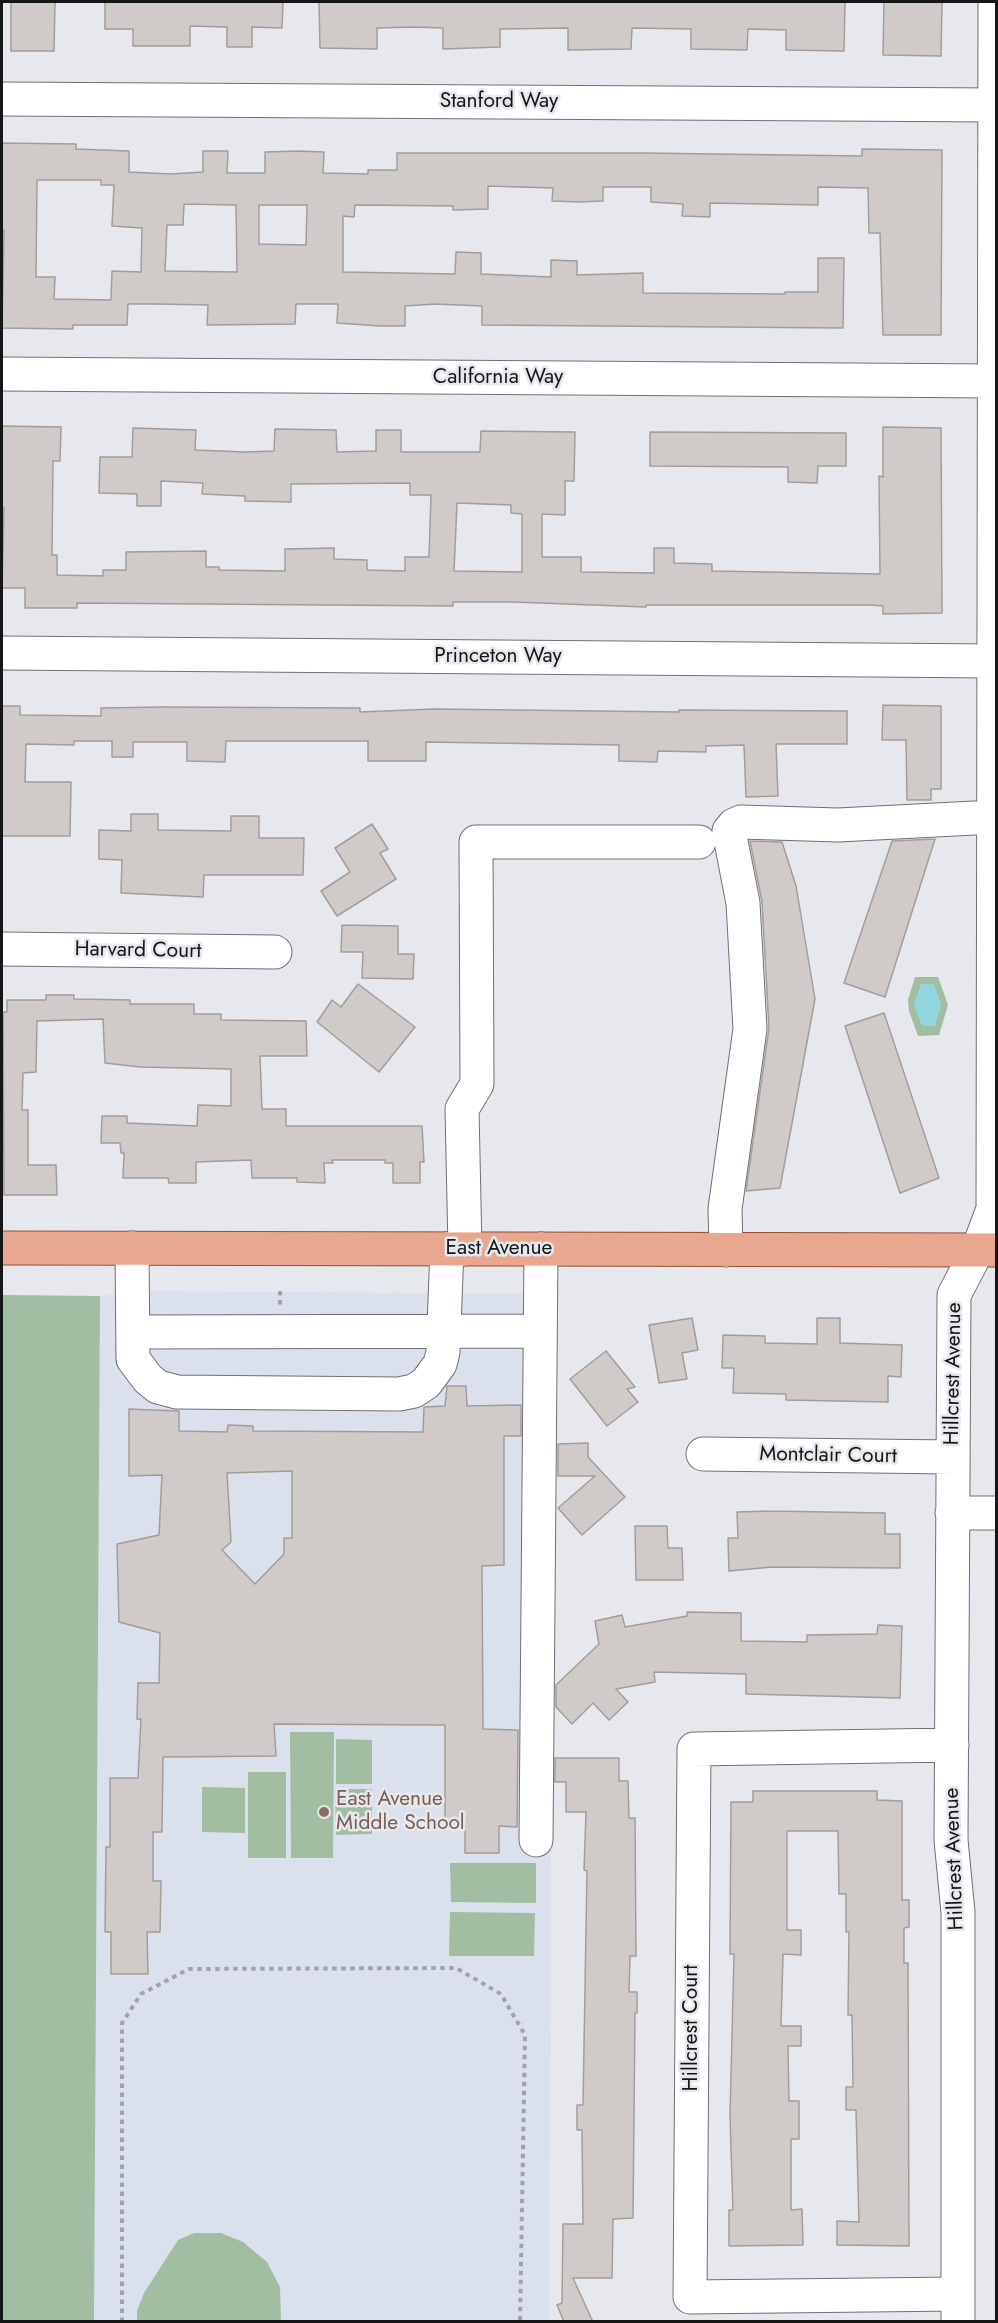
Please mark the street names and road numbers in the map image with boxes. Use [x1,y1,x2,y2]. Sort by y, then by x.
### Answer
street label: Stanford Way [440,89,558,115]
street label: California Way [433,365,563,391]
street label: Princeton Way [434,644,562,670]
street label: Harvard Court [74,937,202,965]
street label: East Avenue [446,1236,552,1262]
street label: Hillcrest Avenue [940,1302,968,1446]
street label: Montclair Court [759,1442,897,1470]
street label: Hillcrest Avenue [940,1787,970,1931]
street label: Hillcrest Court [679,1965,705,2091]

